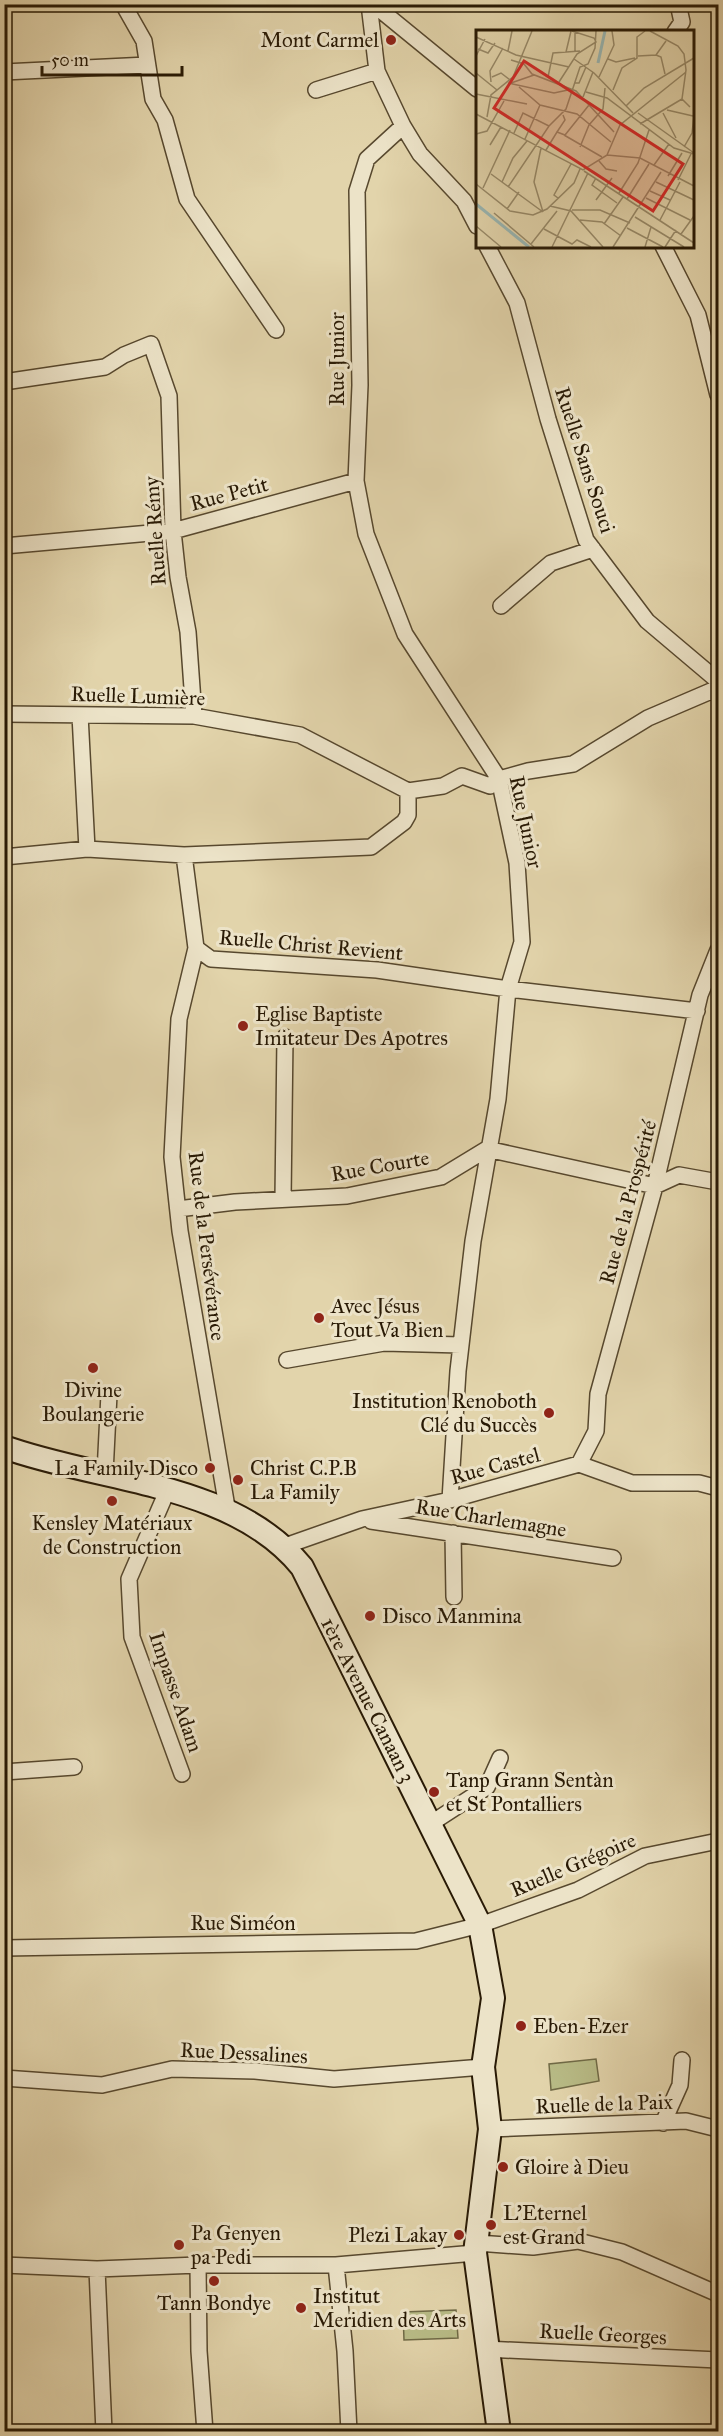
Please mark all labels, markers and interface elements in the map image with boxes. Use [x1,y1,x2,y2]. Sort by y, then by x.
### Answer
place label: Mont Carmel [261,27,379,53]
inset map [476,30,693,248]
marker: Mont Carmel [384,33,398,47]
scale bar [42,39,182,77]
text: 50 m [51,49,89,71]
street label: Rue Junior [324,312,350,406]
street label: Ruelle Sans Souci [549,384,621,537]
street label: Rue Petit [187,471,271,517]
street label: Ruelle Rémy [138,474,172,587]
street label: Ruelle Lumière [70,681,206,711]
street label: Rue Junior [504,773,548,871]
street label: Ruelle Christ Revient [218,924,405,966]
place label: Eglise Baptiste Imitateur Des Apotres [255,1001,448,1051]
marker: Eglise Baptiste Imitateur Des Apotres [236,1019,250,1033]
street label: Rue de la Prospérité [594,1117,662,1287]
street label: Rue Courte [329,1145,431,1187]
street label: Rue de la Persévérance [182,1150,232,1342]
place label: Avec Jésus Tout Va Bien [330,1293,444,1343]
marker: Avec Jésus Tout Va Bien [312,1311,326,1325]
marker: Divine Boulangerie [86,1361,100,1375]
place label: Divine Boulangerie [42,1377,145,1427]
place label: Institution Renoboth Clé du Succès [352,1388,537,1438]
marker: Institution Renoboth Clé du Succès [542,1406,556,1420]
street label: Rue Castel [447,1441,543,1490]
place label: La Family Disco [54,1455,198,1481]
place label: Christ C.P.B La Family [250,1455,357,1505]
marker: La Family Disco [203,1461,217,1475]
marker: Christ C.P.B La Family [231,1473,245,1487]
street label: Rue Charlemagne [414,1493,569,1543]
marker: Kensley Matériaux de Construction [105,1494,119,1508]
place label: Kensley Matériaux de Construction [32,1510,193,1560]
place label: Disco Manmina [382,1603,522,1629]
marker: Disco Manmina [363,1609,377,1623]
street label: 1ère Avenue Canaan 3 [315,1613,421,1787]
street label: Impasse Adam [143,1628,209,1756]
place label: Tanp Grann Sentàn et St Pontalliers [446,1767,614,1817]
marker: Tanp Grann Sentàn et St Pontalliers [427,1785,441,1799]
street label: Ruelle Grégoire [506,1827,640,1903]
street label: Rue Siméon [190,1910,296,1936]
place label: Eben-Ezer [533,2013,628,2039]
marker: Eben-Ezer [514,2019,528,2033]
street label: Rue Dessalines [180,2037,308,2069]
street label: Ruelle de la Paix [535,2089,674,2119]
place label: Gloire à Dieu [515,2154,629,2180]
marker: Gloire à Dieu [496,2160,510,2174]
place label: L'Eternel est Grand [503,2200,587,2250]
marker: L'Eternel est Grand [484,2218,498,2232]
place label: Pa Genyen pa Pedi [190,2220,281,2270]
place label: Plezi Lakay [348,2222,448,2248]
marker: Plezi Lakay [452,2228,466,2242]
marker: Pa Genyen pa Pedi [172,2238,186,2252]
marker: Tann Bondye [207,2274,221,2288]
place label: Institut Meridien des Arts [313,2283,466,2333]
place label: Tann Bondye [157,2290,271,2316]
marker: Institut Meridien des Arts [294,2301,308,2315]
street label: Ruelle Georges [538,2318,668,2350]

